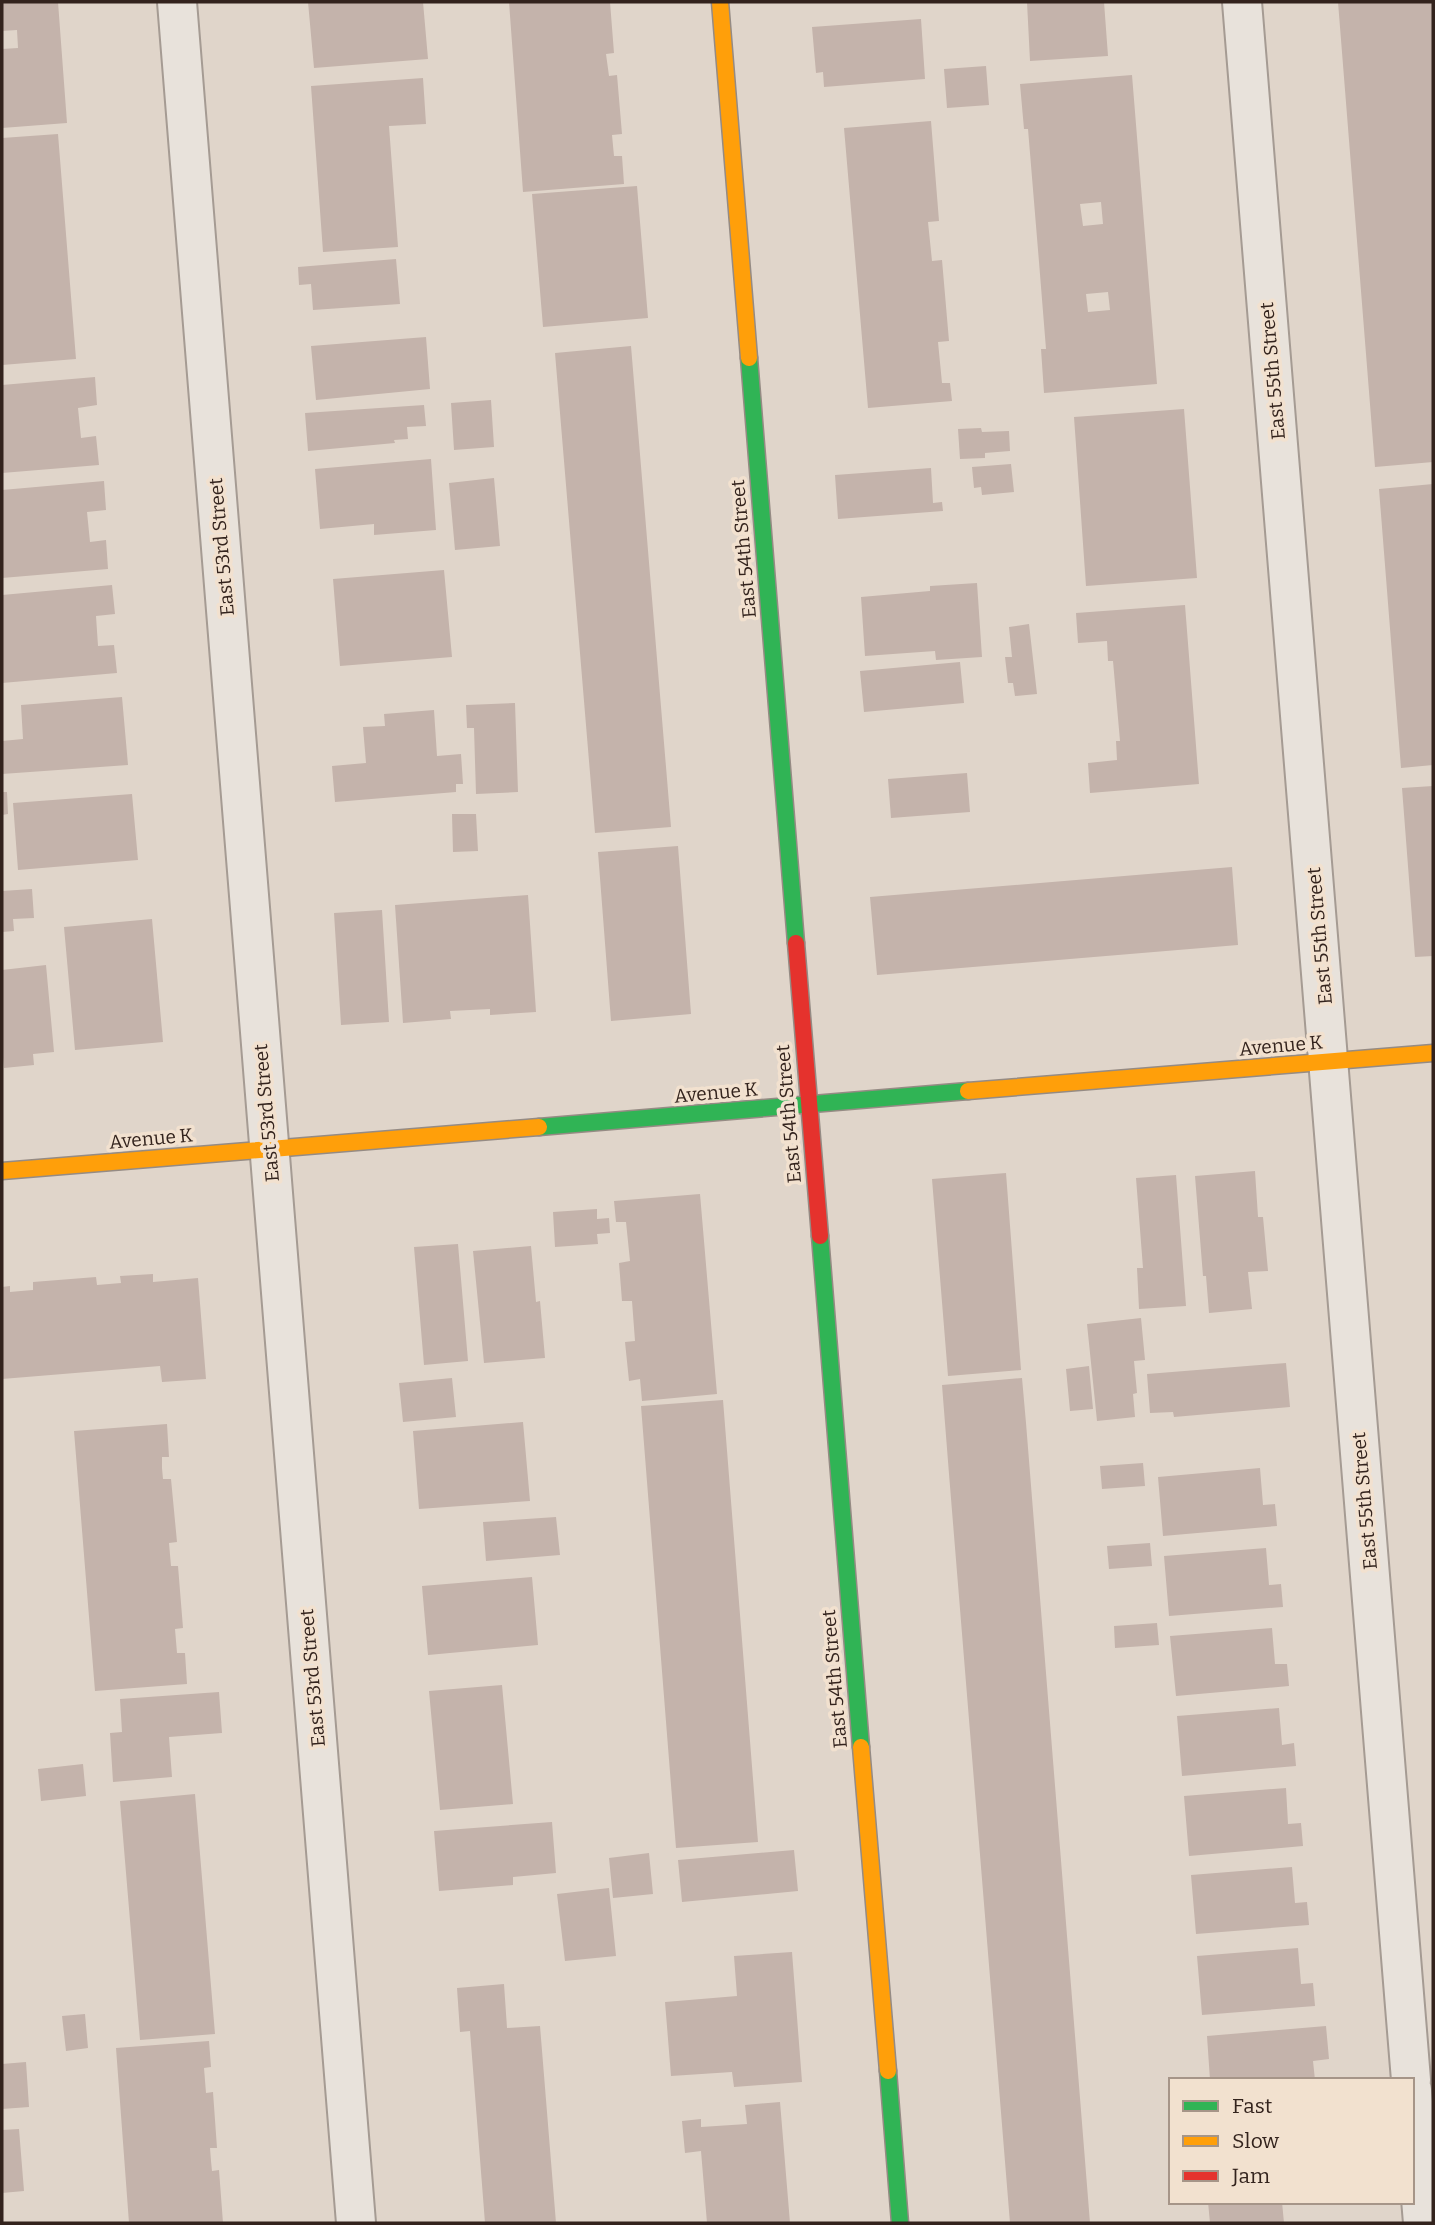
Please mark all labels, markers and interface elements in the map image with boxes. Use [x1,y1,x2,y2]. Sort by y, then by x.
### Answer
street label: East 55th Street [1255,301,1290,441]
street label: East 53rd Street [204,477,239,617]
street label: East 54th Street [726,479,761,619]
street label: East 55th Street [1302,866,1337,1006]
street label: Avenue K [1238,1030,1324,1061]
street label: East 53rd Street [249,1043,284,1183]
street label: East 54th Street [771,1044,806,1184]
street label: Avenue K [673,1077,759,1108]
street label: Avenue K [108,1123,194,1154]
street label: East 55th Street [1347,1431,1382,1571]
street label: East 53rd Street [295,1608,330,1748]
street label: East 54th Street [817,1609,852,1749]
legend [1169,2078,1414,2204]
text: Fast [1232,2093,1273,2119]
text: Slow [1232,2128,1279,2154]
text: Jam [1231,2163,1270,2189]

